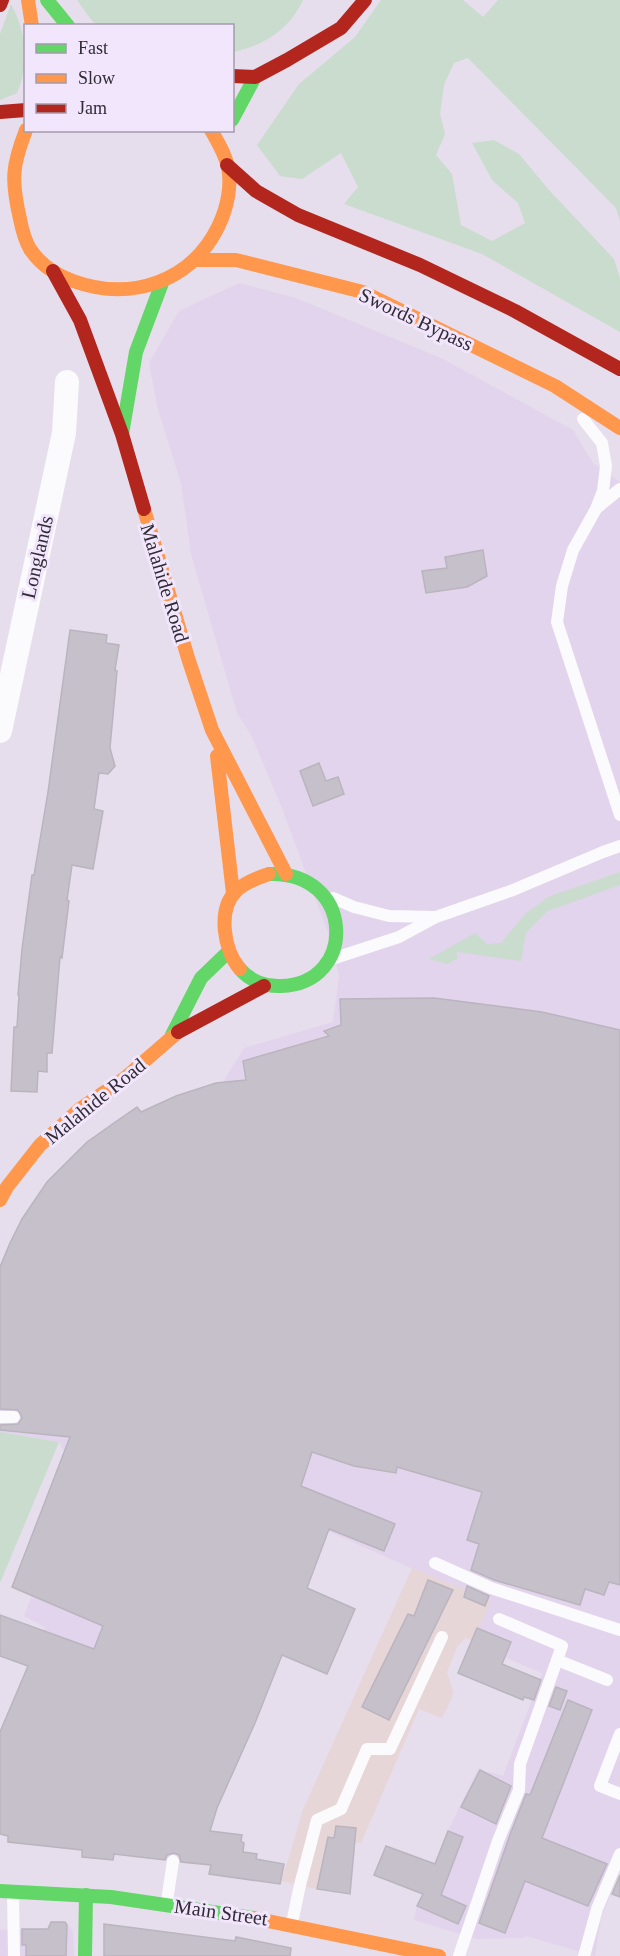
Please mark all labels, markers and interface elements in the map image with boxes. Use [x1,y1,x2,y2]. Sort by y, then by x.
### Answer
legend [24,24,234,132]
text: Fast [78,38,108,58]
text: Slow [78,68,115,88]
text: Jam [78,98,107,118]
street label: Swords Bypass [355,283,476,356]
street label: Longlands [17,513,58,601]
street label: Malahide Road [137,521,193,645]
street label: Malahide Road [40,1054,150,1148]
street label: Main Street [173,1895,269,1929]

